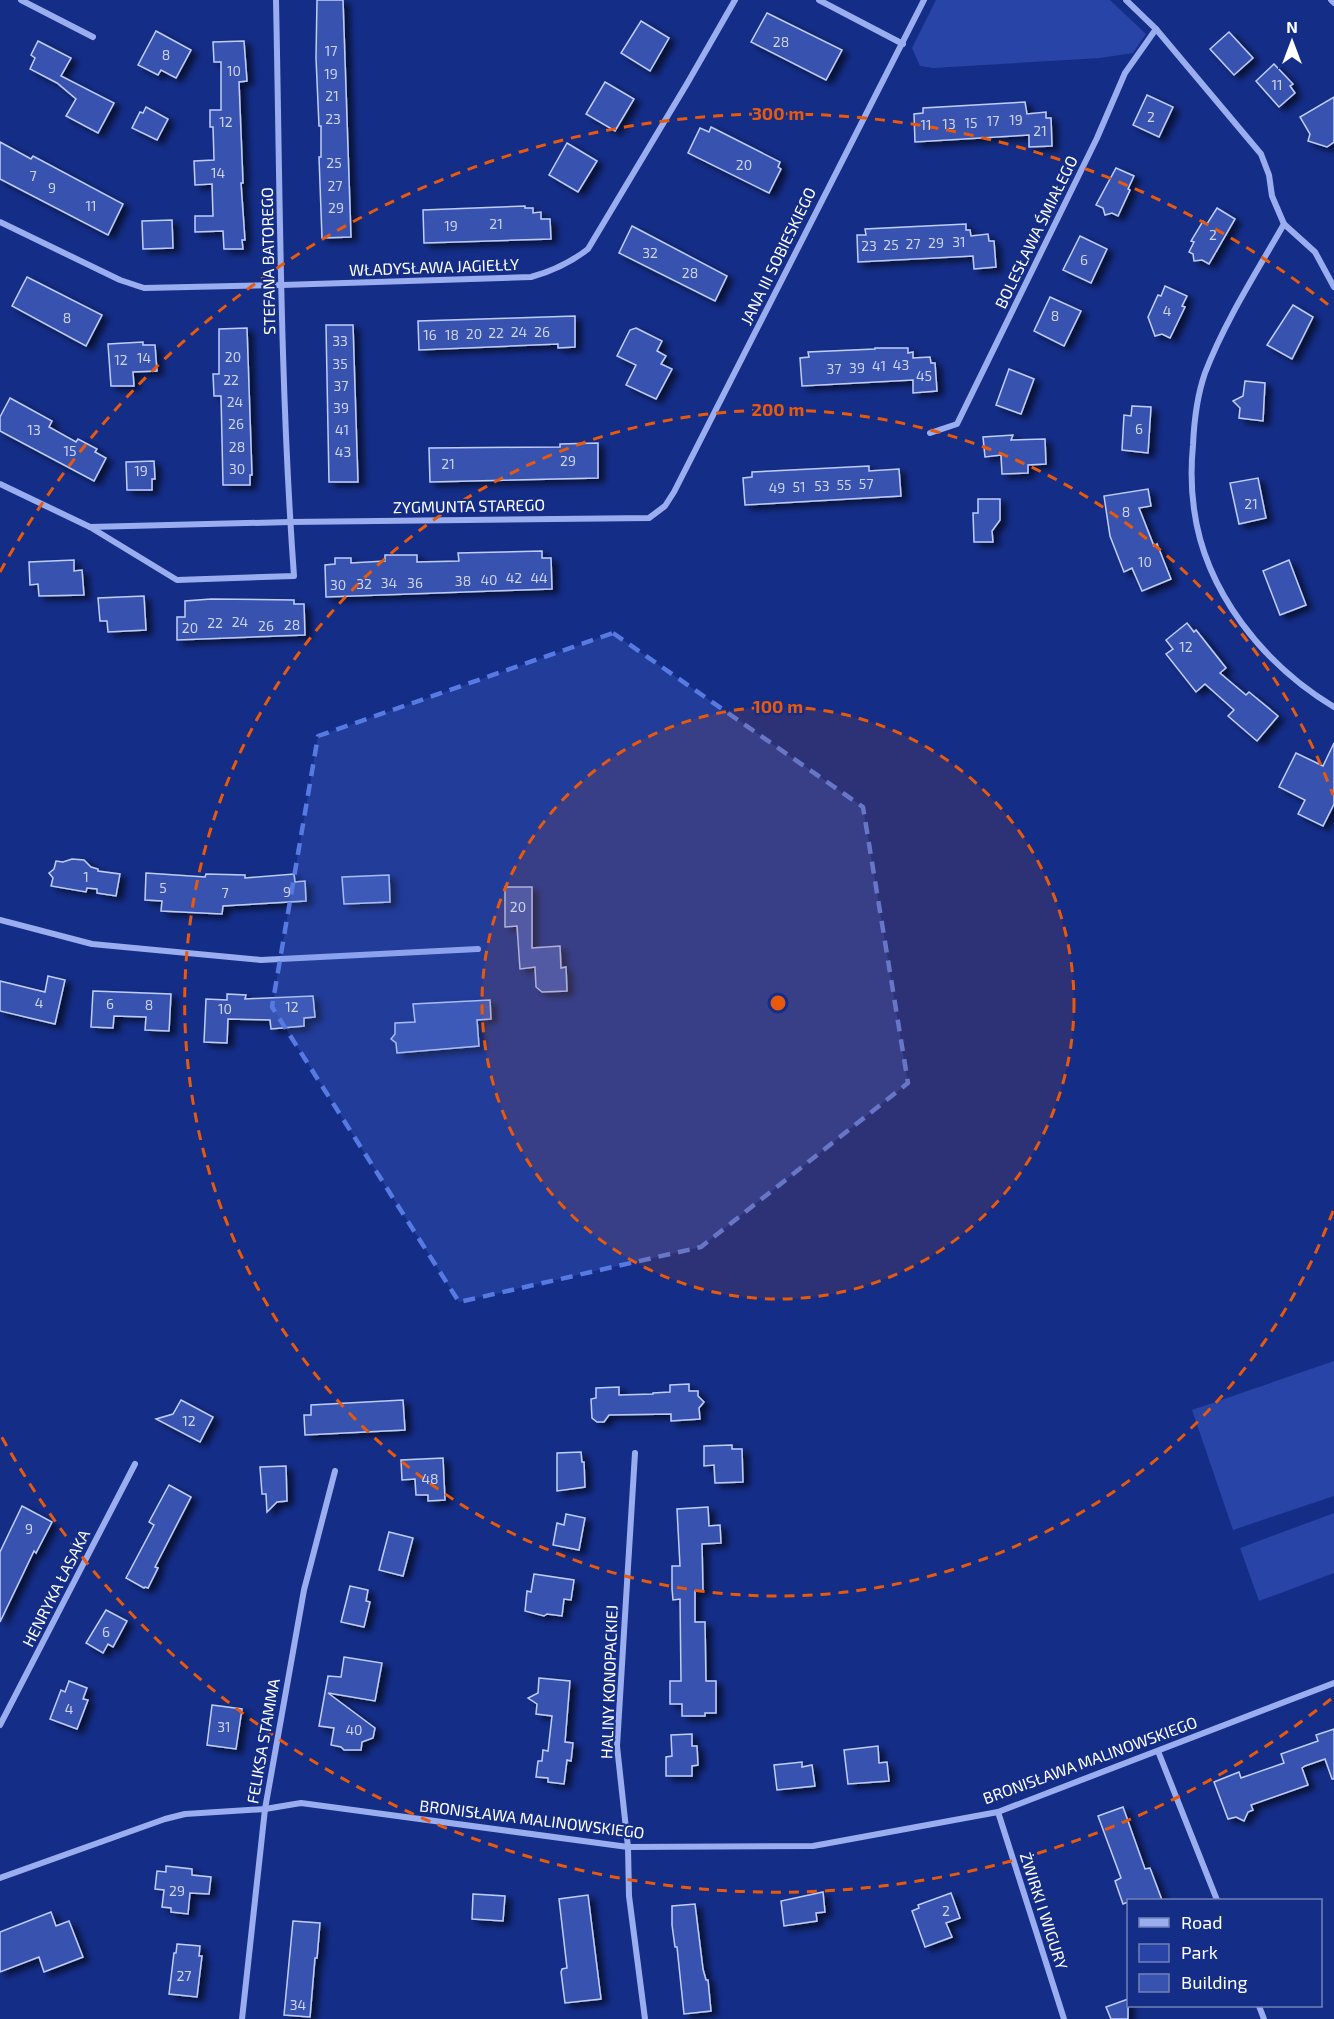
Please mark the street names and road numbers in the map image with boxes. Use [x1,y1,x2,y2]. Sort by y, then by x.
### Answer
street label: BOLESŁAWA ŚMIAŁEGO [990,152,1081,311]
street label: JANA III SOBIESKIEGO [736,184,819,328]
street label: STEFANA BATOREGO [257,187,278,335]
street label: WŁADYSŁAWA JAGIEŁŁY [349,254,519,279]
street label: ZYGMUNTA STAREGO [393,495,545,516]
street label: HENRYKA ŁASAKA [18,1526,93,1650]
street label: HALINY KONOPACKIEJ [596,1605,621,1759]
street label: FELIKSA STAMMA [242,1677,283,1805]
street label: BRONISŁAWA MALINOWSKIEGO [980,1712,1200,1807]
street label: BRONISŁAWA MALINOWSKIEGO [418,1795,646,1842]
street label: ŻWIRKI I WIGURY [1017,1850,1072,1972]

